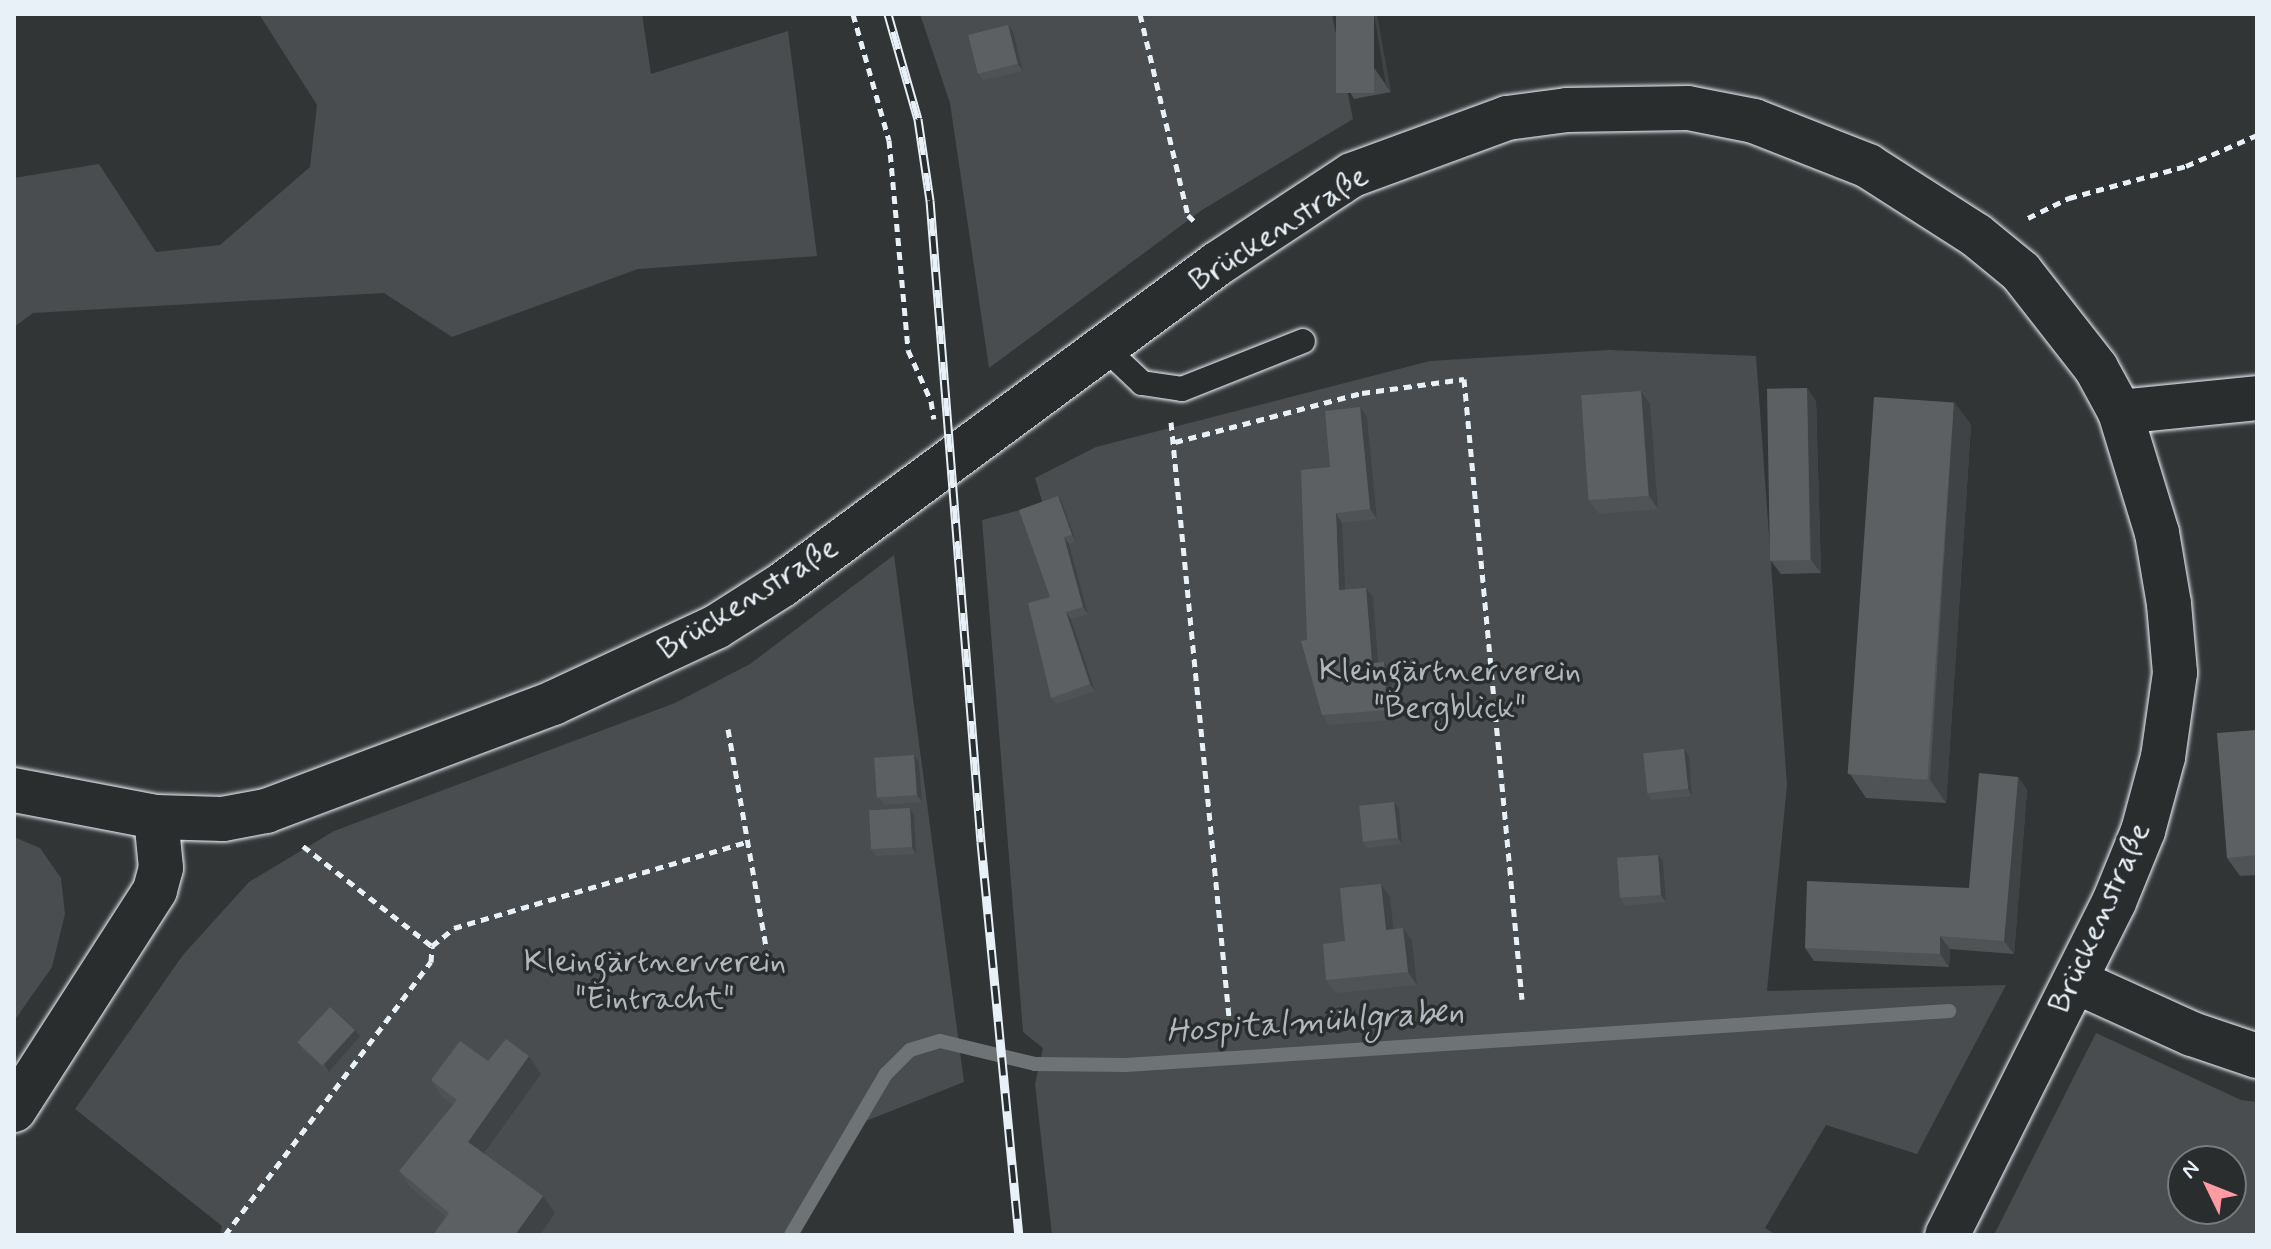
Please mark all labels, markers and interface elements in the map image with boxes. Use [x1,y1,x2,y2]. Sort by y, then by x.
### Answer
street label: Brückenstraße [1183,157,1375,301]
street label: Brückenstraße [651,528,845,670]
park label: Kleingärtnerverein "Bergblick" [1319,653,1581,728]
street label: Brückenstraße [2041,816,2159,1020]
park label: Kleingärtnerverein "Eintracht" [524,944,786,1019]
water label: Hospitalmühlgraben [1165,991,1465,1053]
north arrow [2167,1145,2247,1225]
text: N [2176,1155,2206,1185]

